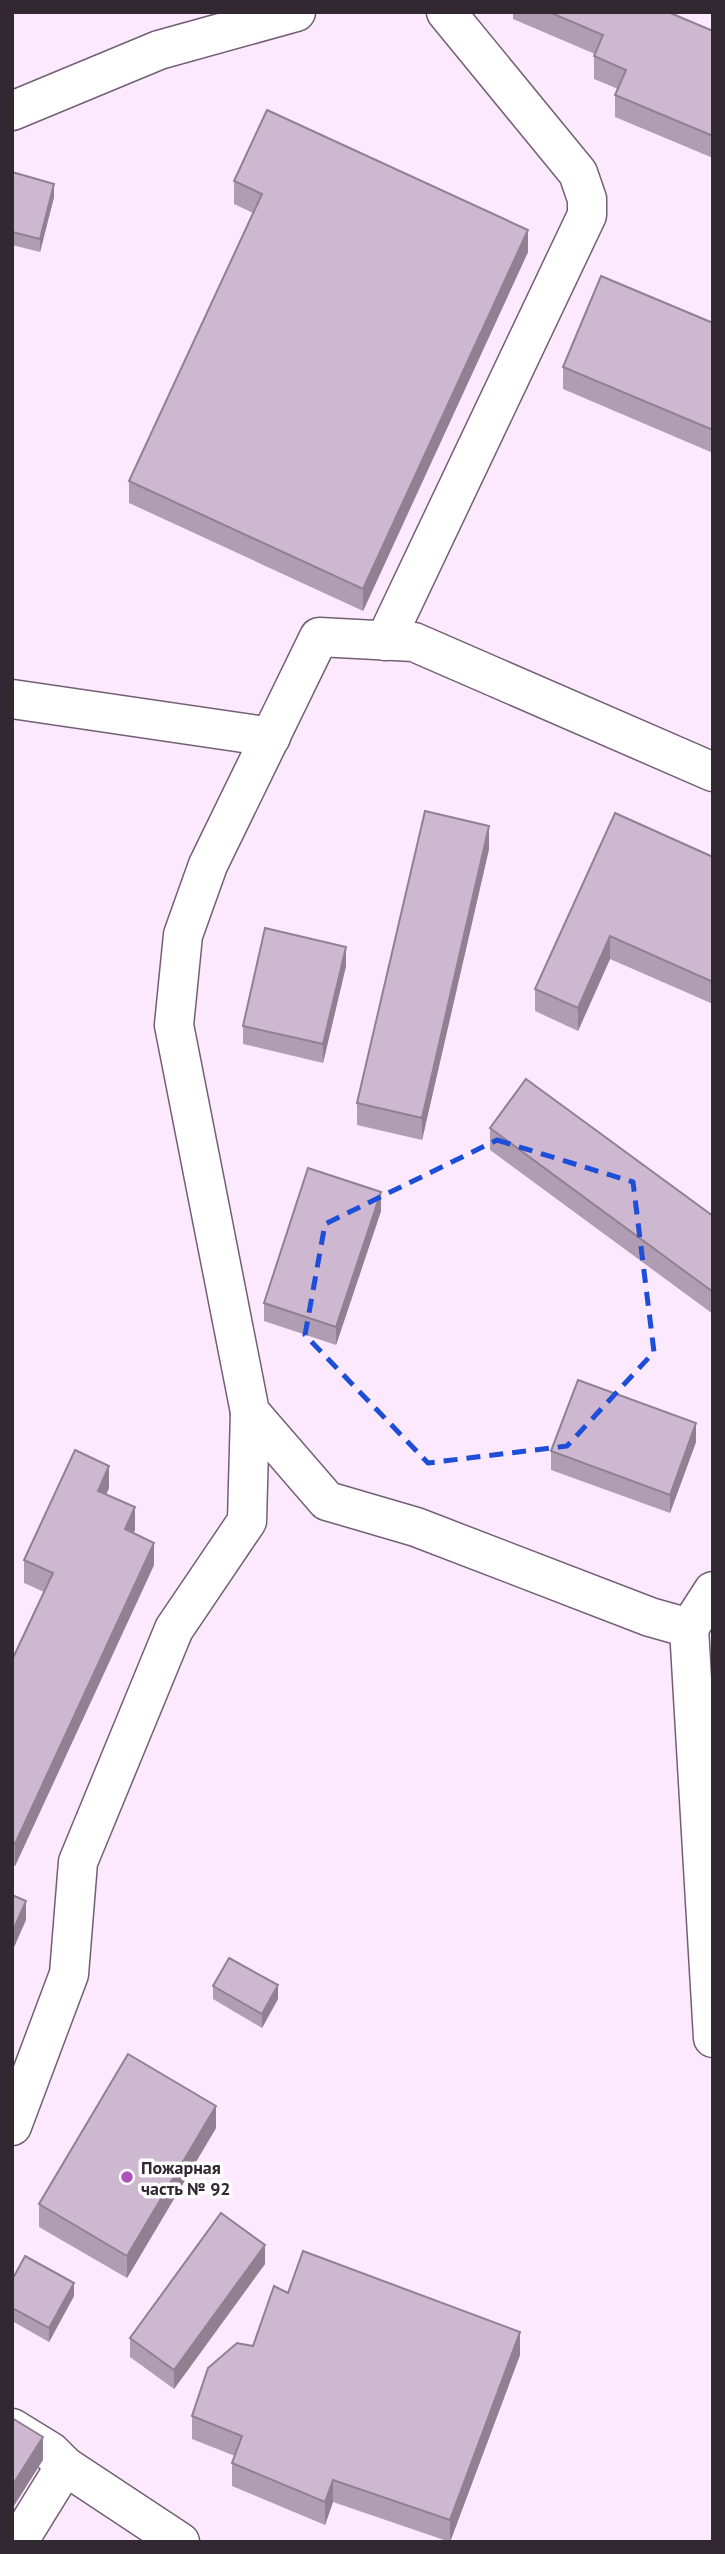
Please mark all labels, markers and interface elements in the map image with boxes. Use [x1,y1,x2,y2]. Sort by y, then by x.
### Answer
place label: Пожарная часть № 92 [141,2156,231,2200]
marker: Пожарная часть № 92 [119,2169,135,2185]

